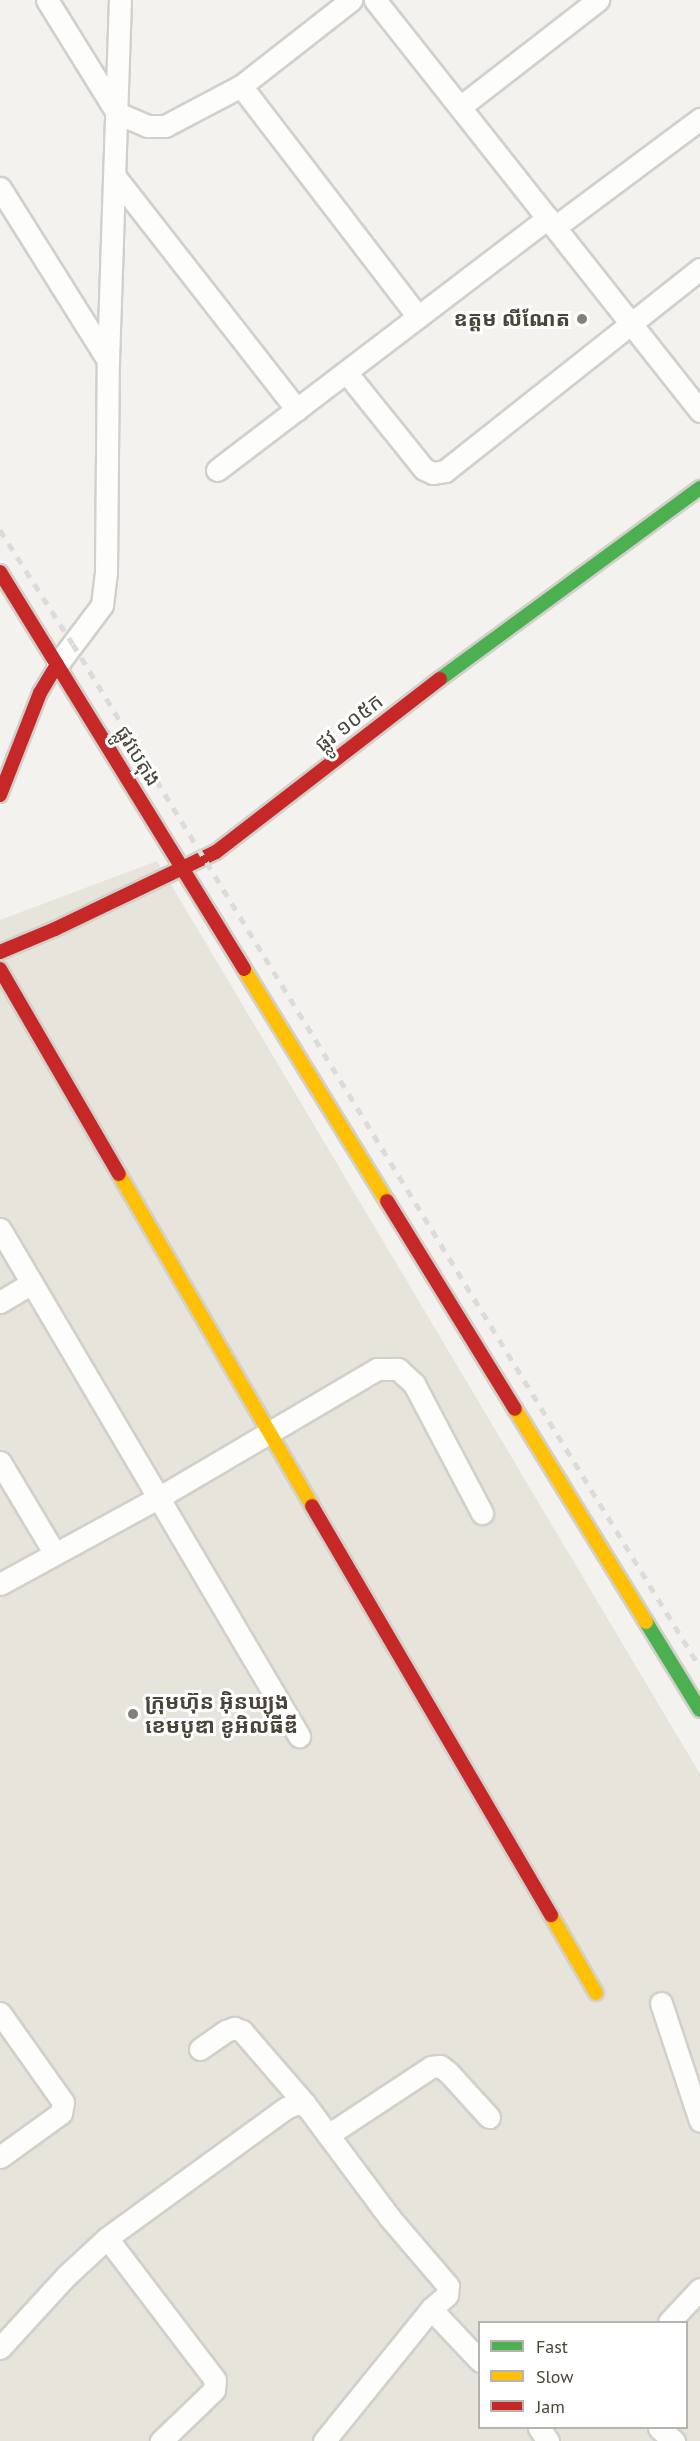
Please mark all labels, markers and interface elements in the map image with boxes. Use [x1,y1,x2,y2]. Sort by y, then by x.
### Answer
place label: ឧត្តម លីណែត [454,306,570,332]
marker: ឧត្តម លីណែត [575,312,589,326]
street label: ផ្លូវ ១០៥ក [310,689,388,757]
street label: ផ្លូវបេតុង [110,721,166,791]
place label: ក្រុមហ៊ុន អ៊ិនឃ្យុង ខេមបូឌា ខូអិលធីឌី [145,1689,298,1739]
marker: ក្រុមហ៊ុន អ៊ិនឃ្យុង ខេមបូឌា ខូអិលធីឌី [126,1707,140,1721]
legend [478,2321,688,2429]
text: Fast [536,2335,568,2358]
text: Slow [536,2365,574,2388]
text: Jam [536,2395,565,2418]

